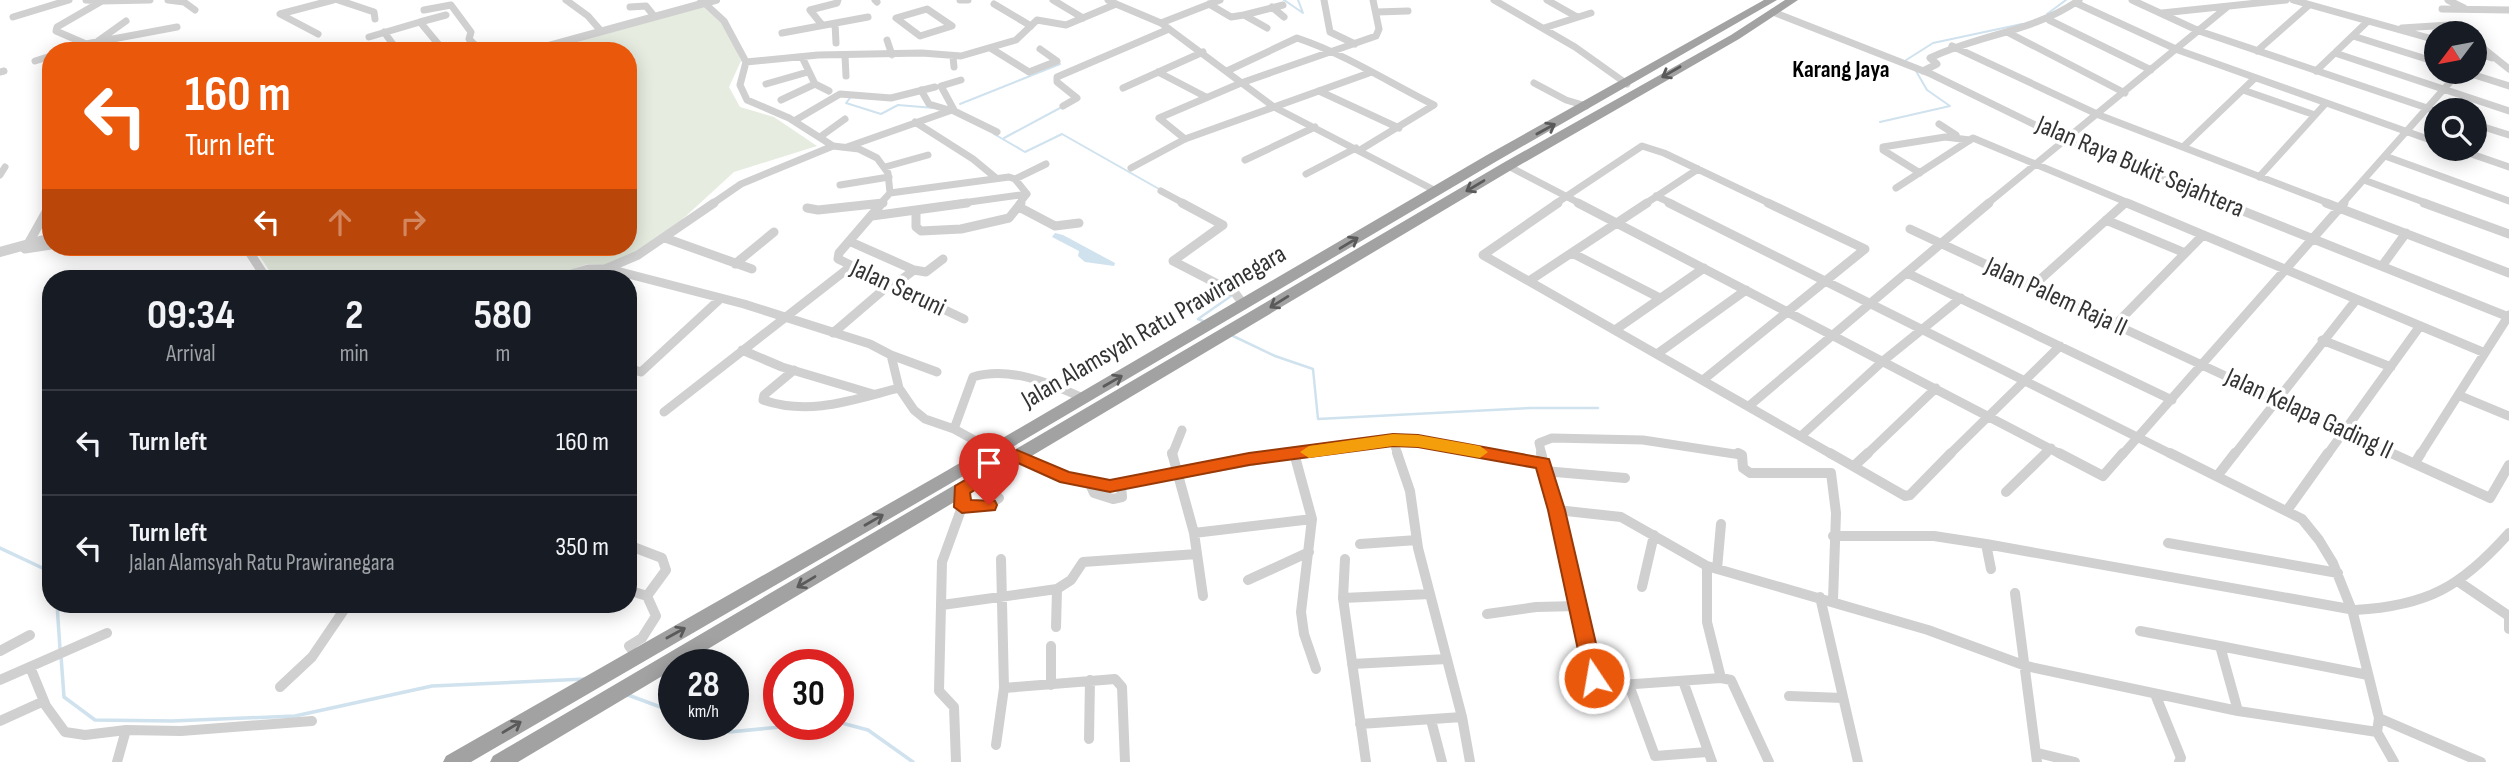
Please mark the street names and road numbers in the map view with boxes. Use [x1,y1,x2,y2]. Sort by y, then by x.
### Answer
street label: Jalan Raya Bukit Sejahtera [2030,109,2249,225]
street label: Jalan Alamsyah Ratu Prawiranegara [1015,238,1292,416]
street label: Jalan Palem Raja II [1979,250,2132,343]
street label: Jalan Seruni [845,252,950,323]
street label: Jalan Kelapa Gading II [2219,361,2398,466]

